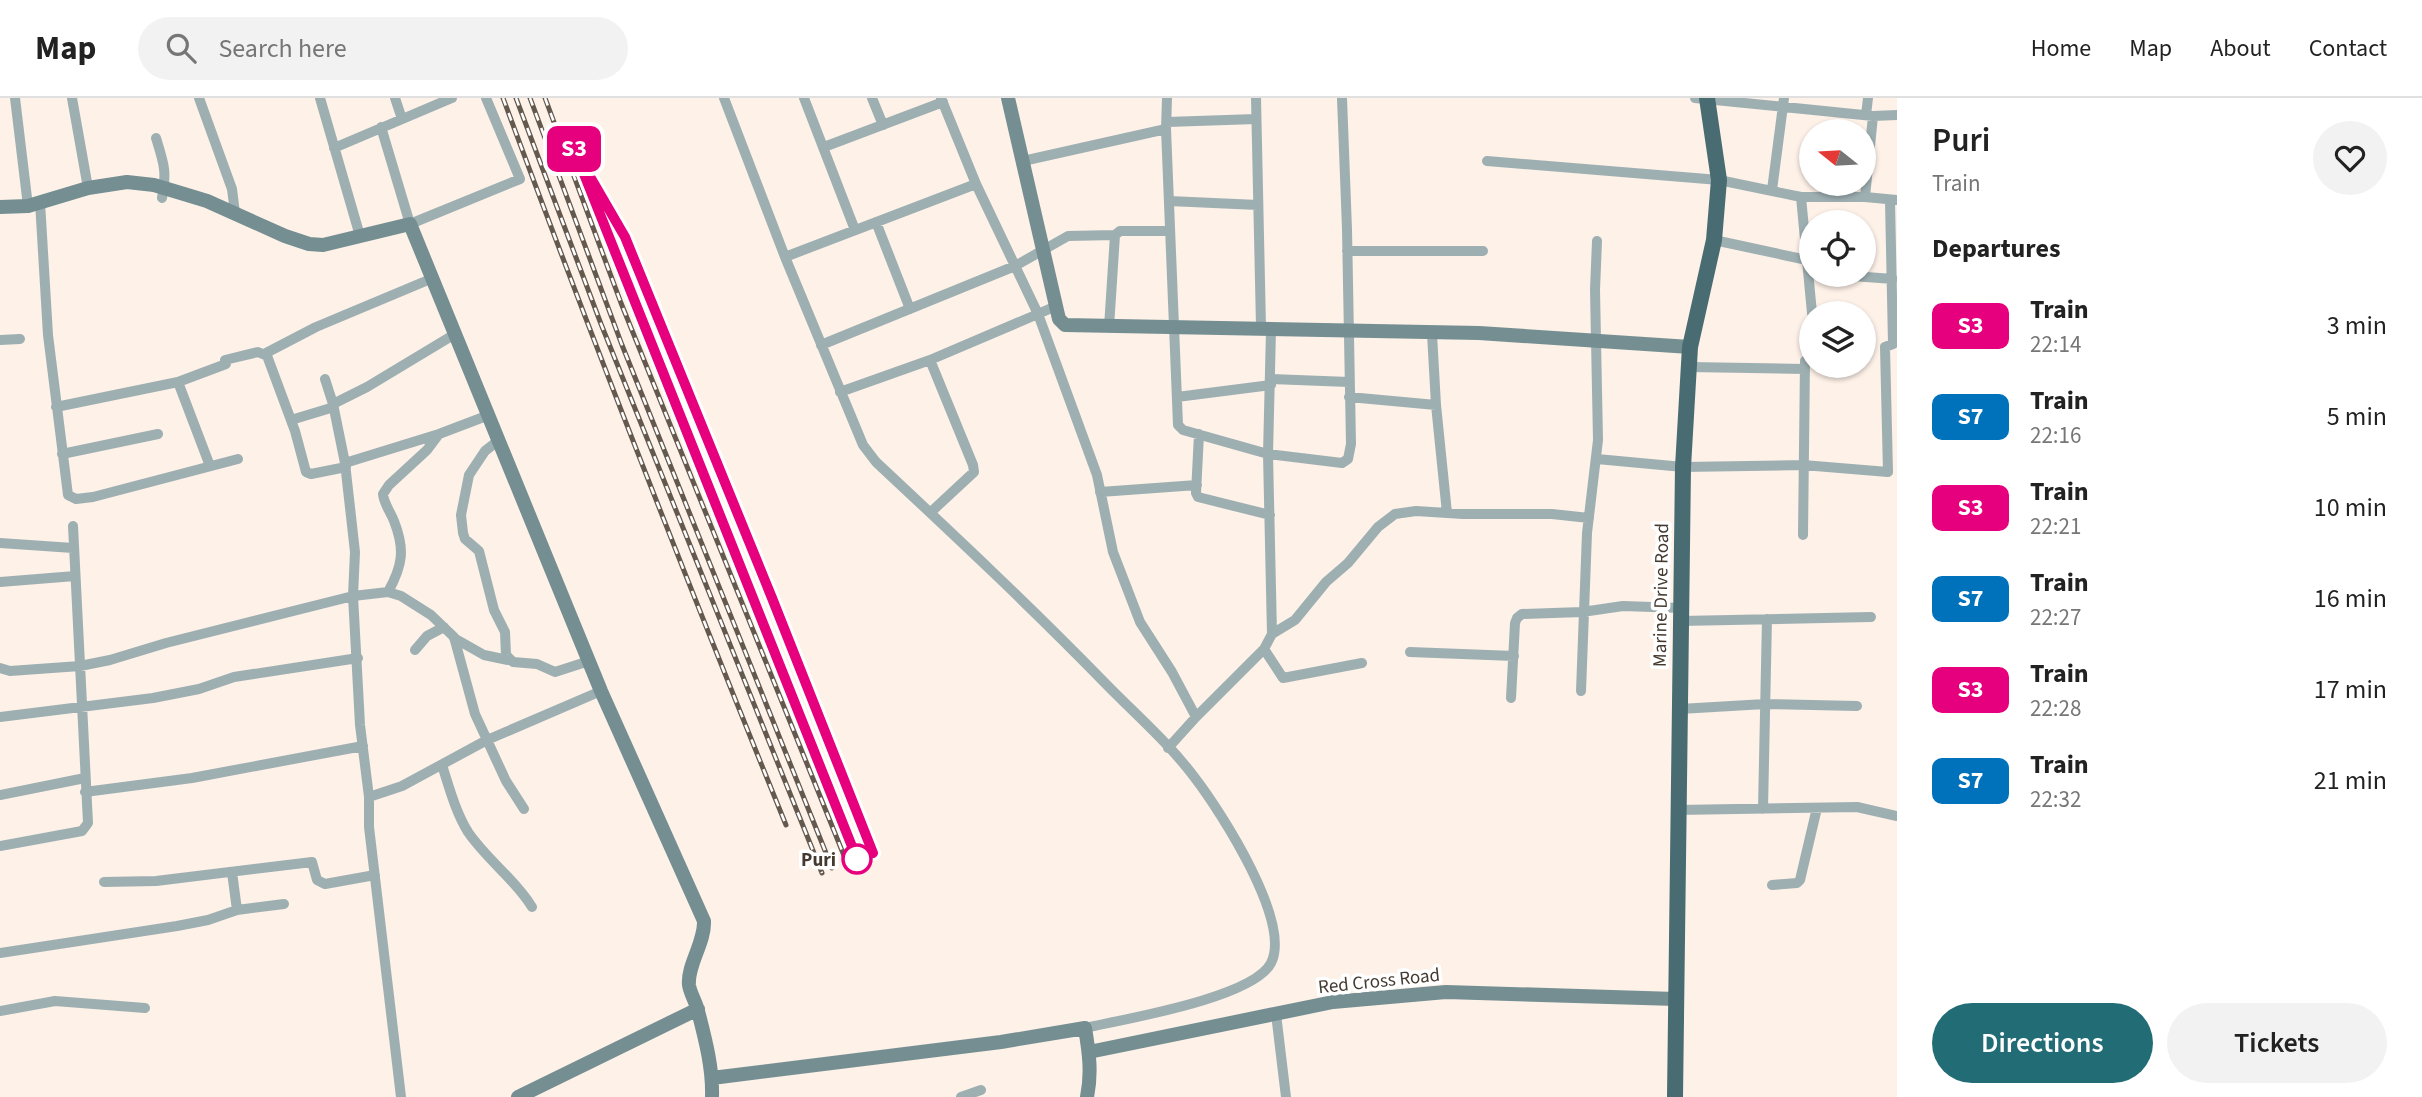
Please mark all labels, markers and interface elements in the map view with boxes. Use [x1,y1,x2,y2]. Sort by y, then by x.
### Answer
search box [138,17,628,80]
text: Map [35,25,96,72]
icon: search [162,29,200,67]
text: Search here [218,30,347,67]
text: Home [2031,31,2091,66]
text: Map [2129,31,2172,66]
text: About [2210,31,2271,66]
text: Contact [2309,31,2387,66]
text: Puri [1932,117,1991,164]
north arrow [1799,119,1876,196]
map controls [1799,119,1876,378]
button: heart [2313,121,2387,195]
line badge: S3 [542,126,606,172]
text: S3 [561,131,587,166]
text: Train [1932,167,1981,200]
button: locate [1799,210,1876,287]
text: Departures [1932,230,2060,267]
text: Train [2030,291,2089,328]
button: layers [1799,301,1876,378]
text: 3 min [2327,307,2387,344]
text: S3 [1957,308,1984,343]
text: 22:14 [2030,328,2081,361]
text: Train [2030,382,2089,419]
text: 5 min [2327,398,2387,435]
text: S7 [1957,399,1984,434]
text: 22:16 [2030,419,2081,452]
text: Train [2030,473,2089,510]
text: 10 min [2314,489,2387,526]
text: S3 [1957,490,1984,525]
text: 22:21 [2030,510,2081,543]
street label: Marine Drive Road [1647,523,1676,667]
text: Train [2030,564,2089,601]
text: 16 min [2314,580,2387,617]
text: S7 [1957,581,1984,616]
text: 22:27 [2030,601,2081,634]
text: Train [2030,655,2089,692]
text: 17 min [2314,671,2387,708]
text: S3 [1957,672,1984,707]
text: 22:28 [2030,692,2081,725]
text: Train [2030,746,2089,783]
text: 21 min [2314,762,2387,799]
text: S7 [1957,763,1984,798]
text: 22:32 [2030,783,2081,816]
marker: Puri [842,844,872,874]
place label: Puri [801,847,836,874]
street label: Red Cross Road [1317,962,1441,1001]
button: Directions [1932,1003,2153,1083]
button: Tickets [2167,1003,2387,1083]

